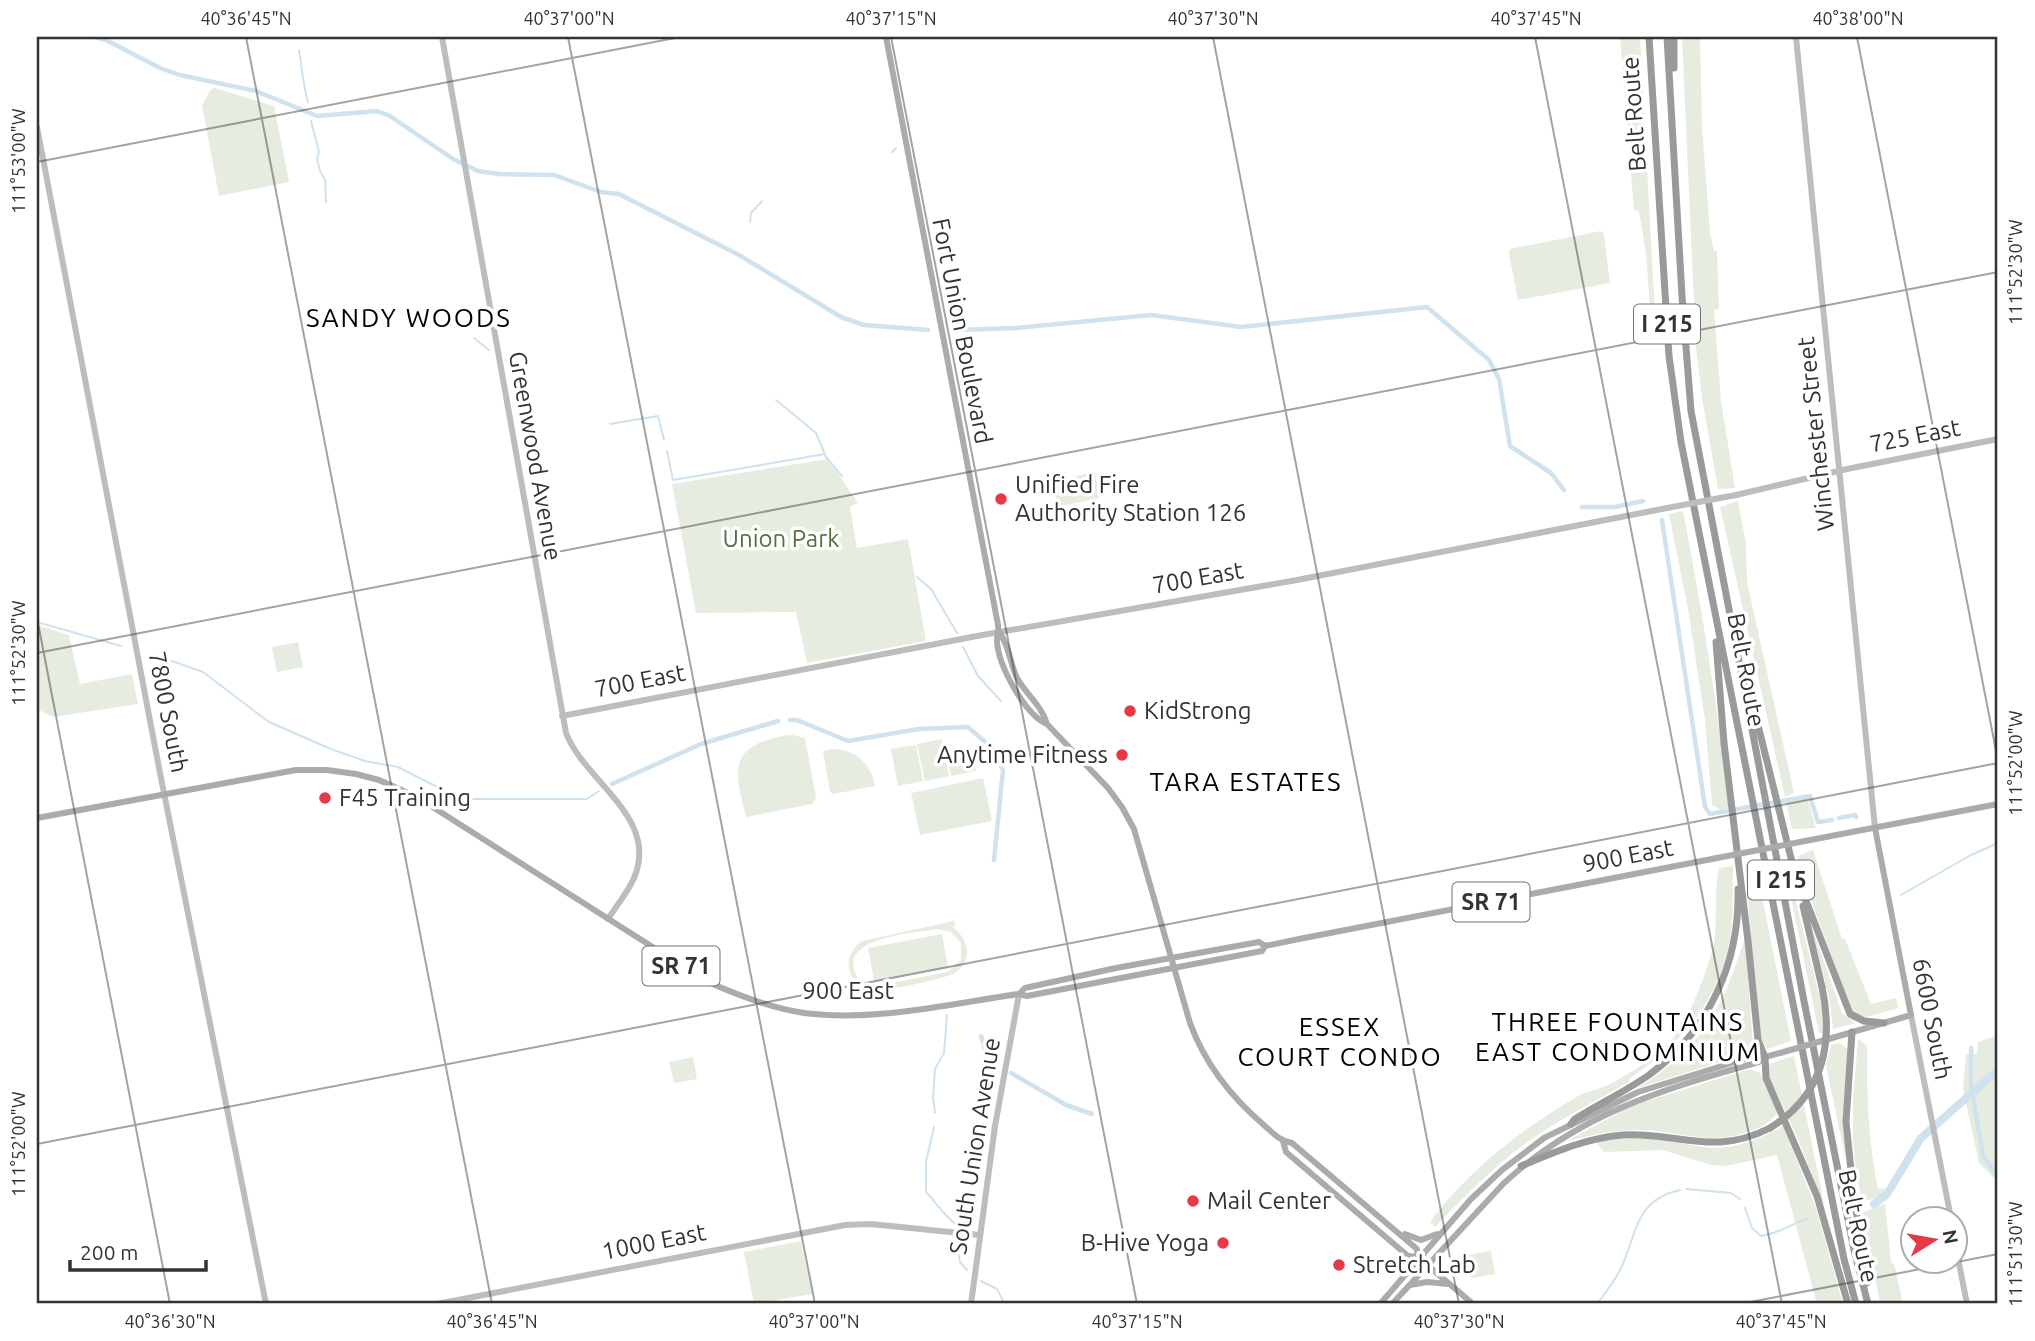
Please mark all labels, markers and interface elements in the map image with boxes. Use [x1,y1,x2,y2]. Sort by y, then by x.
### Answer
text: 40°36'45"N [200,8,292,28]
text: 40°37'00"N [523,8,615,28]
text: 40°37'15"N [845,8,937,28]
text: 40°37'30"N [1167,8,1259,28]
text: 40°37'45"N [1490,8,1582,28]
text: 40°38'00"N [1812,8,1904,28]
street label: Belt Route [1616,56,1651,172]
text: 111°53'00"W [8,108,28,214]
street label: Fort Union Boulevard [927,216,998,446]
text: 111°52'30"W [2005,219,2025,325]
district label: SANDY WOODS [306,303,512,332]
road number: I 215 [1634,304,1700,344]
street label: Winchester Street [1792,335,1839,532]
street label: Greenwood Avenue [504,349,567,563]
street label: 725 East [1867,413,1963,458]
place label: Unified Fire Authority Station 126 [1015,471,1246,526]
marker: Unified Fire Authority Station 126 [993,491,1009,507]
park label: Union Park [723,525,839,552]
street label: 700 East [1150,556,1246,599]
text: 111°52'30"W [8,600,28,706]
street label: Belt Route [1722,611,1771,729]
street label: 7800 South [143,649,193,775]
street label: 700 East [592,658,688,703]
place label: KidStrong [1144,697,1252,724]
marker: KidStrong [1122,703,1138,719]
text: 111°52'00"W [2005,710,2025,816]
place label: Anytime Fitness [937,741,1108,768]
marker: Anytime Fitness [1114,747,1130,763]
district label: TARA ESTATES [1149,767,1343,796]
place label: F45 Training [339,784,471,811]
marker: F45 Training [317,790,333,806]
street label: 900 East [1580,833,1676,878]
road number: I 215 [1748,860,1814,900]
road number: SR 71 [1452,882,1530,922]
road number: SR 71 [642,946,720,986]
street label: 6600 South [1907,956,1957,1082]
street label: 900 East [802,977,894,1004]
district label: THREE FOUNTAINS EAST CONDOMINIUM [1475,1007,1761,1066]
district label: ESSEX COURT CONDO [1237,1012,1443,1071]
street label: South Union Avenue [944,1036,1005,1256]
text: 111°52'00"W [8,1091,28,1197]
street label: Belt Route [1833,1167,1884,1285]
place label: Mail Center [1207,1187,1331,1214]
marker: Mail Center [1185,1193,1201,1209]
text: 111°51'30"W [2005,1201,2025,1307]
north arrow [1898,1204,1968,1274]
street label: 1000 East [600,1218,709,1265]
text: N [1939,1228,1963,1246]
scale bar [70,1229,206,1273]
place label: B-Hive Yoga [1081,1229,1209,1256]
marker: B-Hive Yoga [1215,1235,1231,1251]
text: 200 m [80,1240,138,1264]
place label: Stretch Lab [1353,1251,1476,1278]
marker: Stretch Lab [1331,1257,1347,1273]
text: 40°36'30"N [124,1311,216,1331]
text: 40°36'45"N [446,1311,538,1331]
text: 40°37'00"N [768,1311,860,1331]
text: 40°37'15"N [1091,1311,1183,1331]
text: 40°37'30"N [1413,1311,1505,1331]
text: 40°37'45"N [1735,1311,1827,1331]

